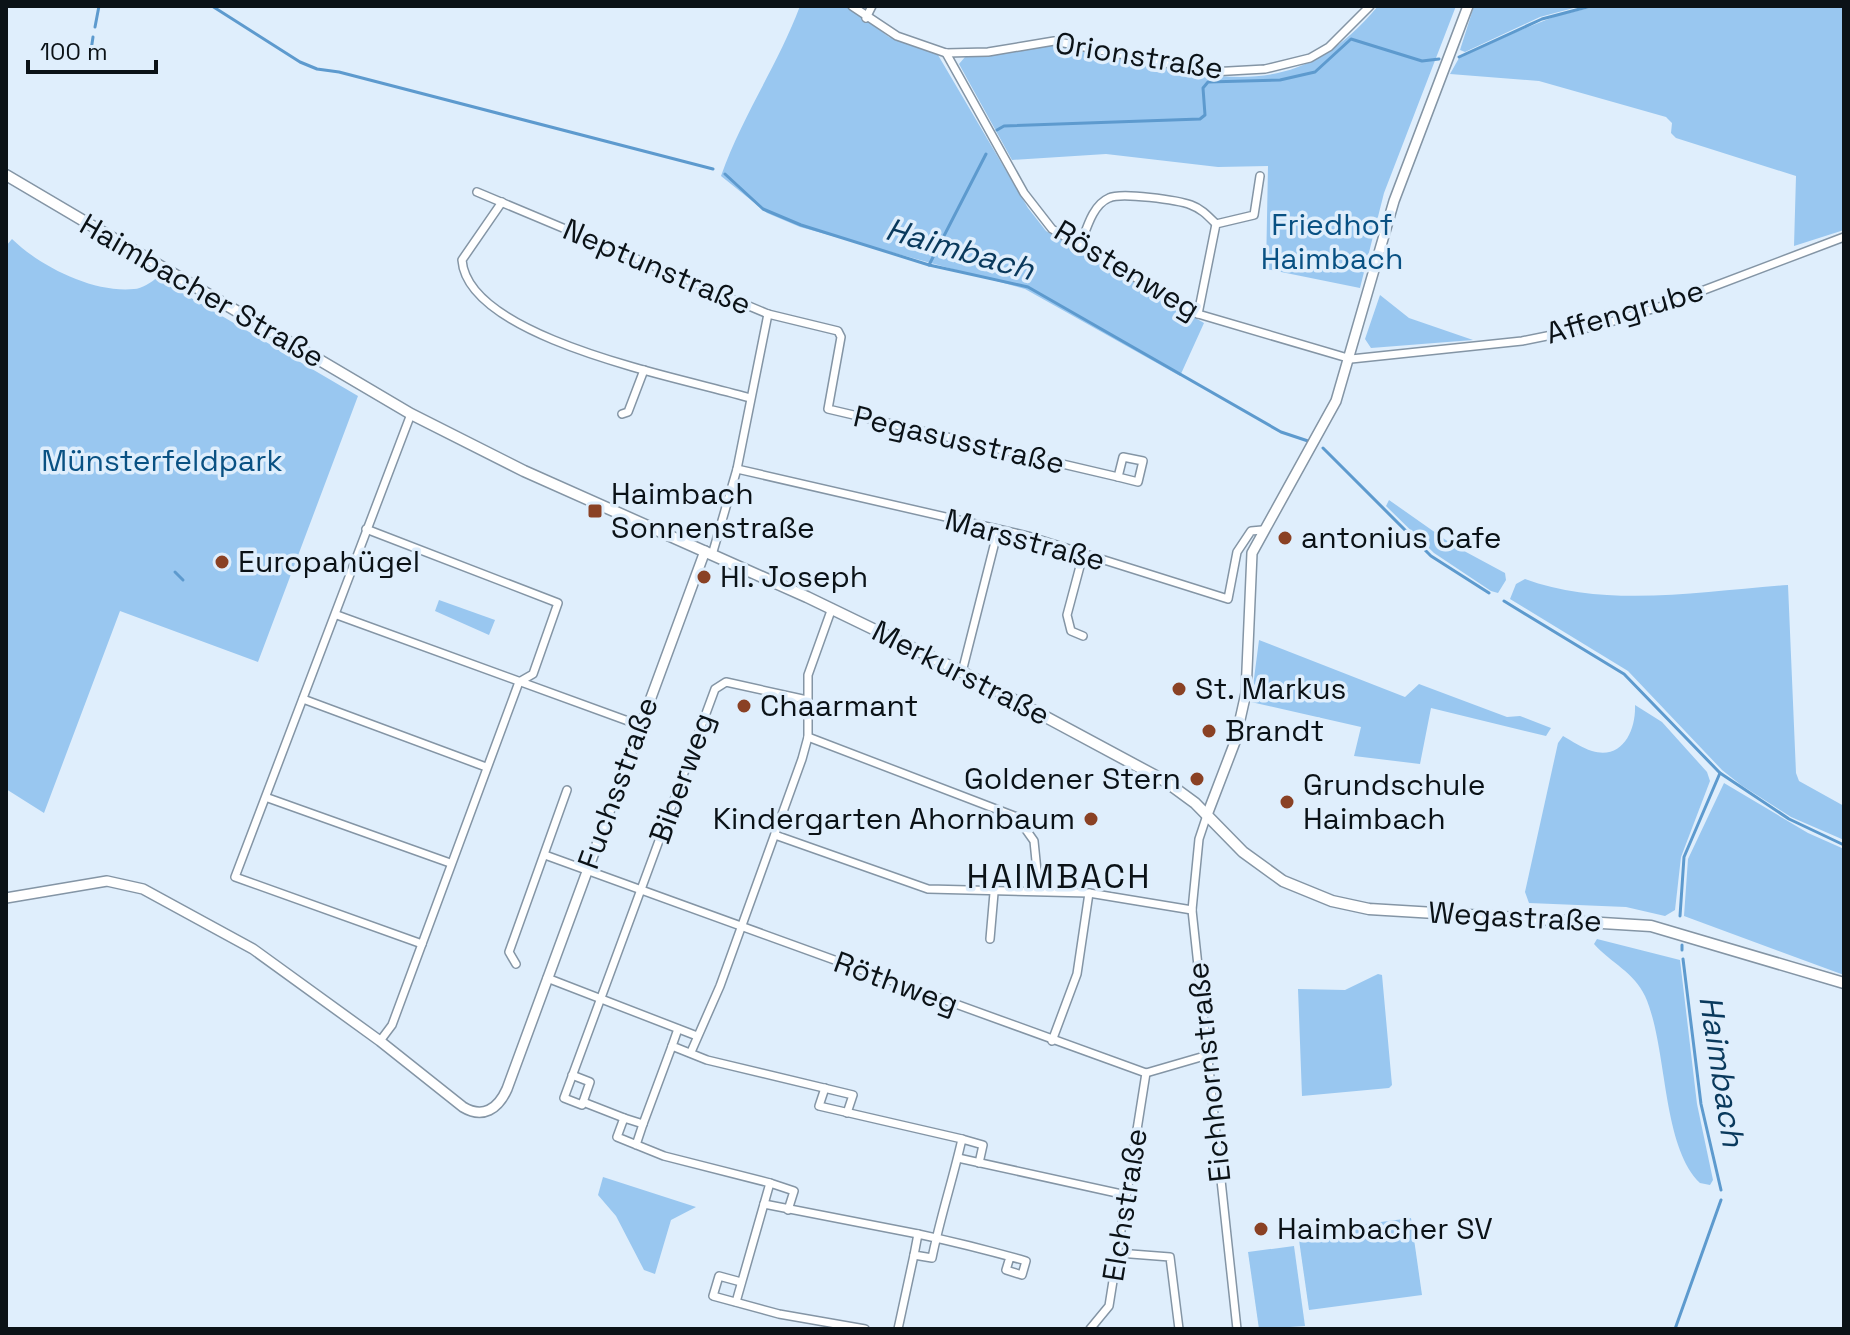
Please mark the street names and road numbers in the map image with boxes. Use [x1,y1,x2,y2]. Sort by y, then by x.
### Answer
street label: Orionstraße [1052,23,1226,88]
street label: Haimbacher Straße [73,205,332,377]
street label: Neptunstraße [557,209,757,324]
street label: Röstenweg [1047,211,1207,328]
street label: Affengrube [1541,270,1708,353]
street label: Pegasusstraße [850,396,1069,483]
street label: Marsstraße [941,499,1109,580]
street label: Merkurstraße [866,611,1057,734]
street label: Fuchsstraße [568,691,667,874]
street label: Biberweg [640,707,723,849]
street label: Wegastraße [1427,892,1603,941]
street label: Röthweg [829,942,964,1023]
street label: Eichhornstraße [1178,960,1239,1184]
street label: Elchstraße [1093,1126,1156,1284]

